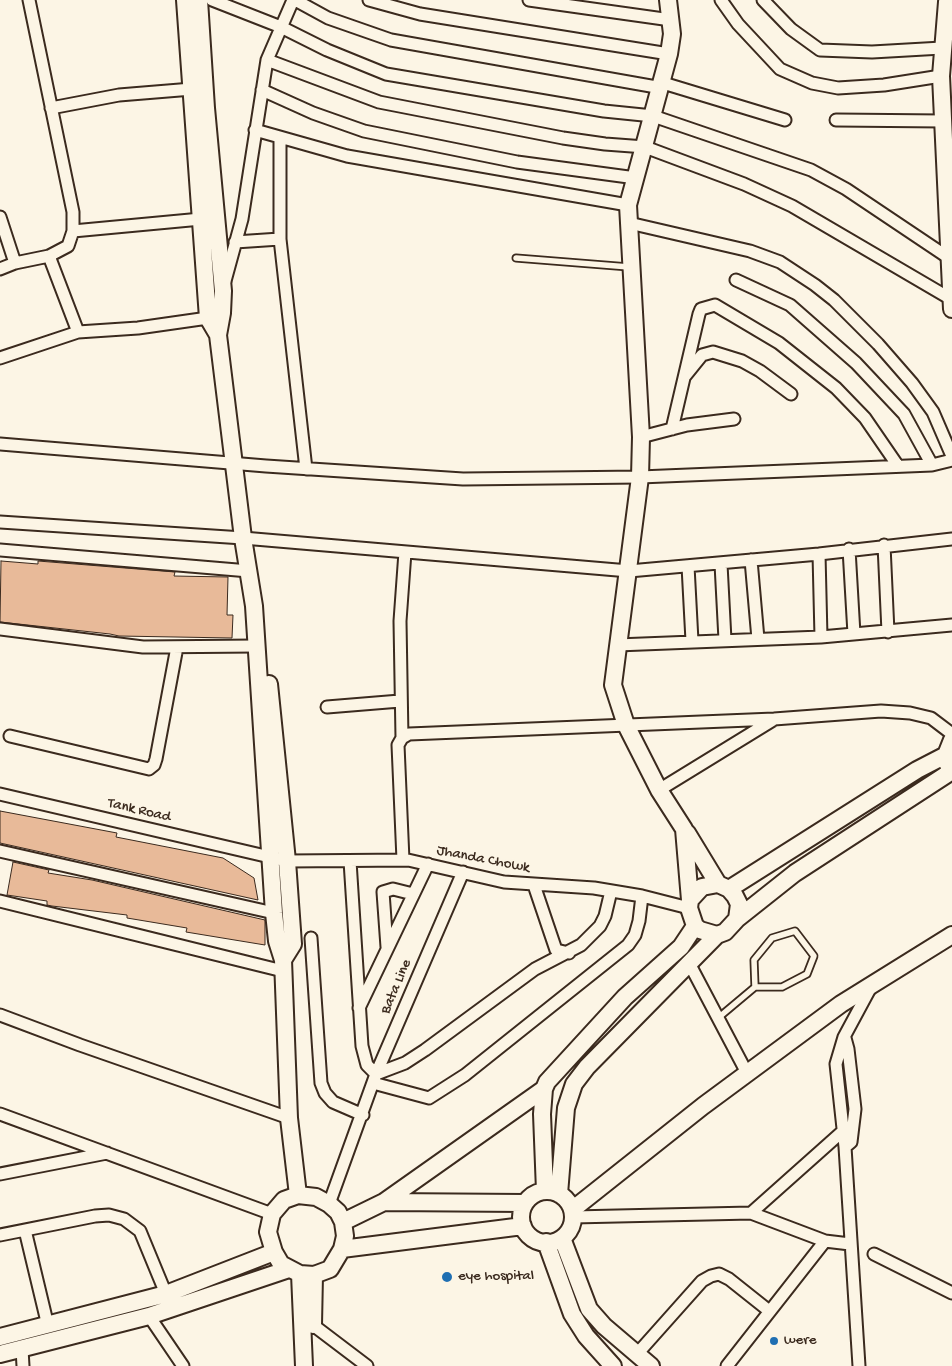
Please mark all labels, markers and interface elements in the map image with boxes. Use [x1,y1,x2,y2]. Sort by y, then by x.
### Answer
street label: Tank Road [106,795,172,827]
street label: Jhanda Chowk [435,842,531,878]
street label: Bata Line [377,957,417,1017]
place label: eye hospital [458,1268,534,1286]
marker: eye hospital [440,1270,454,1284]
place label: were [784,1332,816,1350]
marker: were [768,1335,780,1347]

